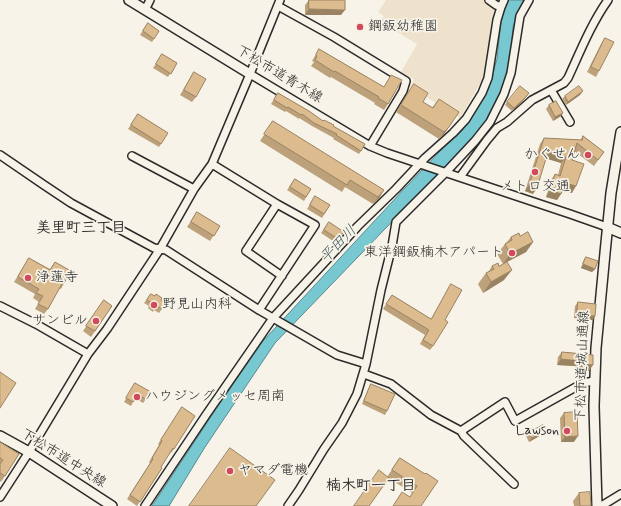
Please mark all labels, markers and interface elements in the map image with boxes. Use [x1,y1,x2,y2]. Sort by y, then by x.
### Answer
place label: 鋼鈑幼稚園 [368,19,438,35]
marker: 鋼鈑幼稚園 [355,22,365,32]
street label: 下松市道青木線 [233,43,325,107]
place label: かぐせん [524,147,580,163]
marker: かぐせん [583,150,593,160]
marker: メトロ交通 [530,167,540,177]
place label: メトロ交通 [500,179,570,195]
district label: 美里町三丁目 [36,220,126,238]
water label: 平田川 [317,223,361,267]
place label: 東洋鋼鈑楠木アパート [364,245,504,261]
marker: 東洋鋼鈑楠木アパート [507,248,517,258]
place label: 浄蓮寺 [36,270,78,286]
marker: 浄蓮寺 [23,273,33,283]
place label: 野見山内科 [162,297,232,313]
marker: 野見山内科 [149,300,159,310]
street label: 下松市道城山通線 [573,310,593,422]
place label: サンビル [32,313,88,329]
marker: サンビル [91,316,101,326]
place label: ハウジングメッセ周南 [145,389,285,405]
marker: ハウジングメッセ周南 [132,392,142,402]
place label: Lawson [516,423,559,439]
street label: 下松市道中央線 [17,426,109,492]
marker: Lawson [562,426,572,436]
place label: ヤマダ電機 [238,463,308,479]
marker: ヤマダ電機 [225,466,235,476]
district label: 楠木町一丁目 [326,478,416,496]

